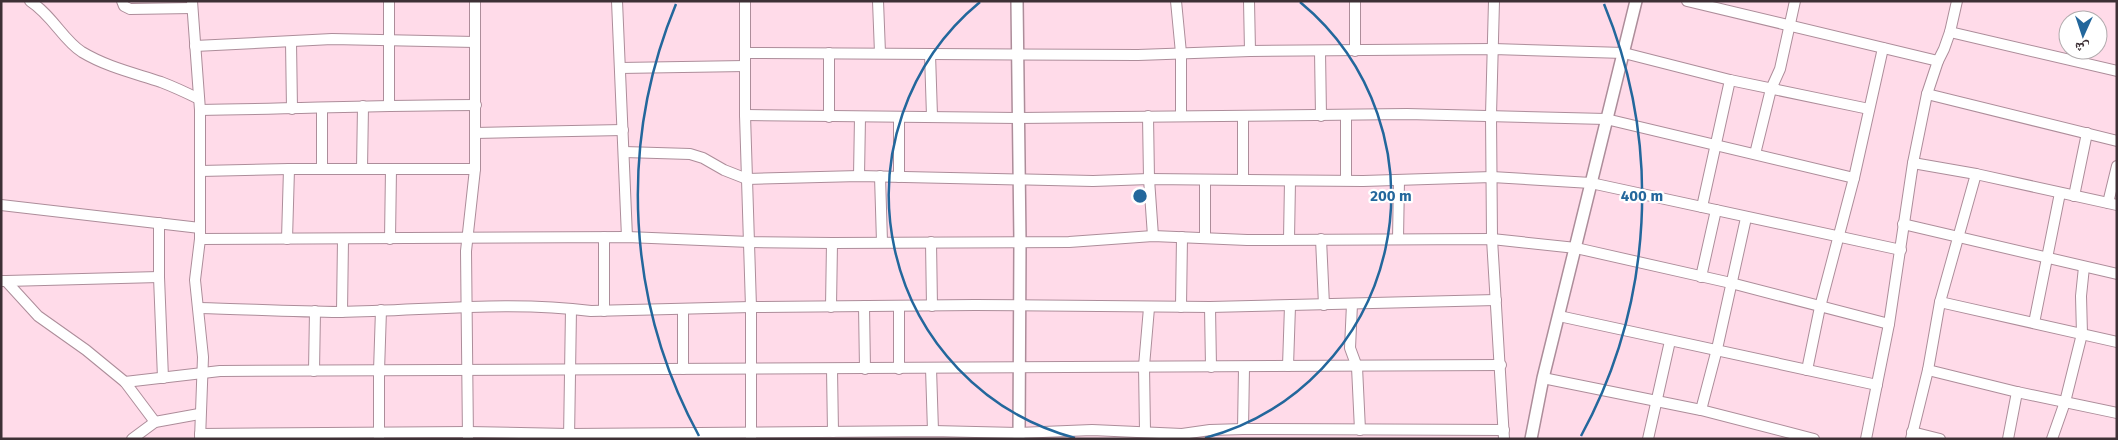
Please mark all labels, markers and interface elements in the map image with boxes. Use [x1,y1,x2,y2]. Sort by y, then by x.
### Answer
north arrow [2058,10,2108,60]
text: ش [2074,39,2090,56]
centre of rings [1131,187,1149,205]
text: 200 m [1370,187,1412,205]
text: 400 m [1621,187,1663,205]

